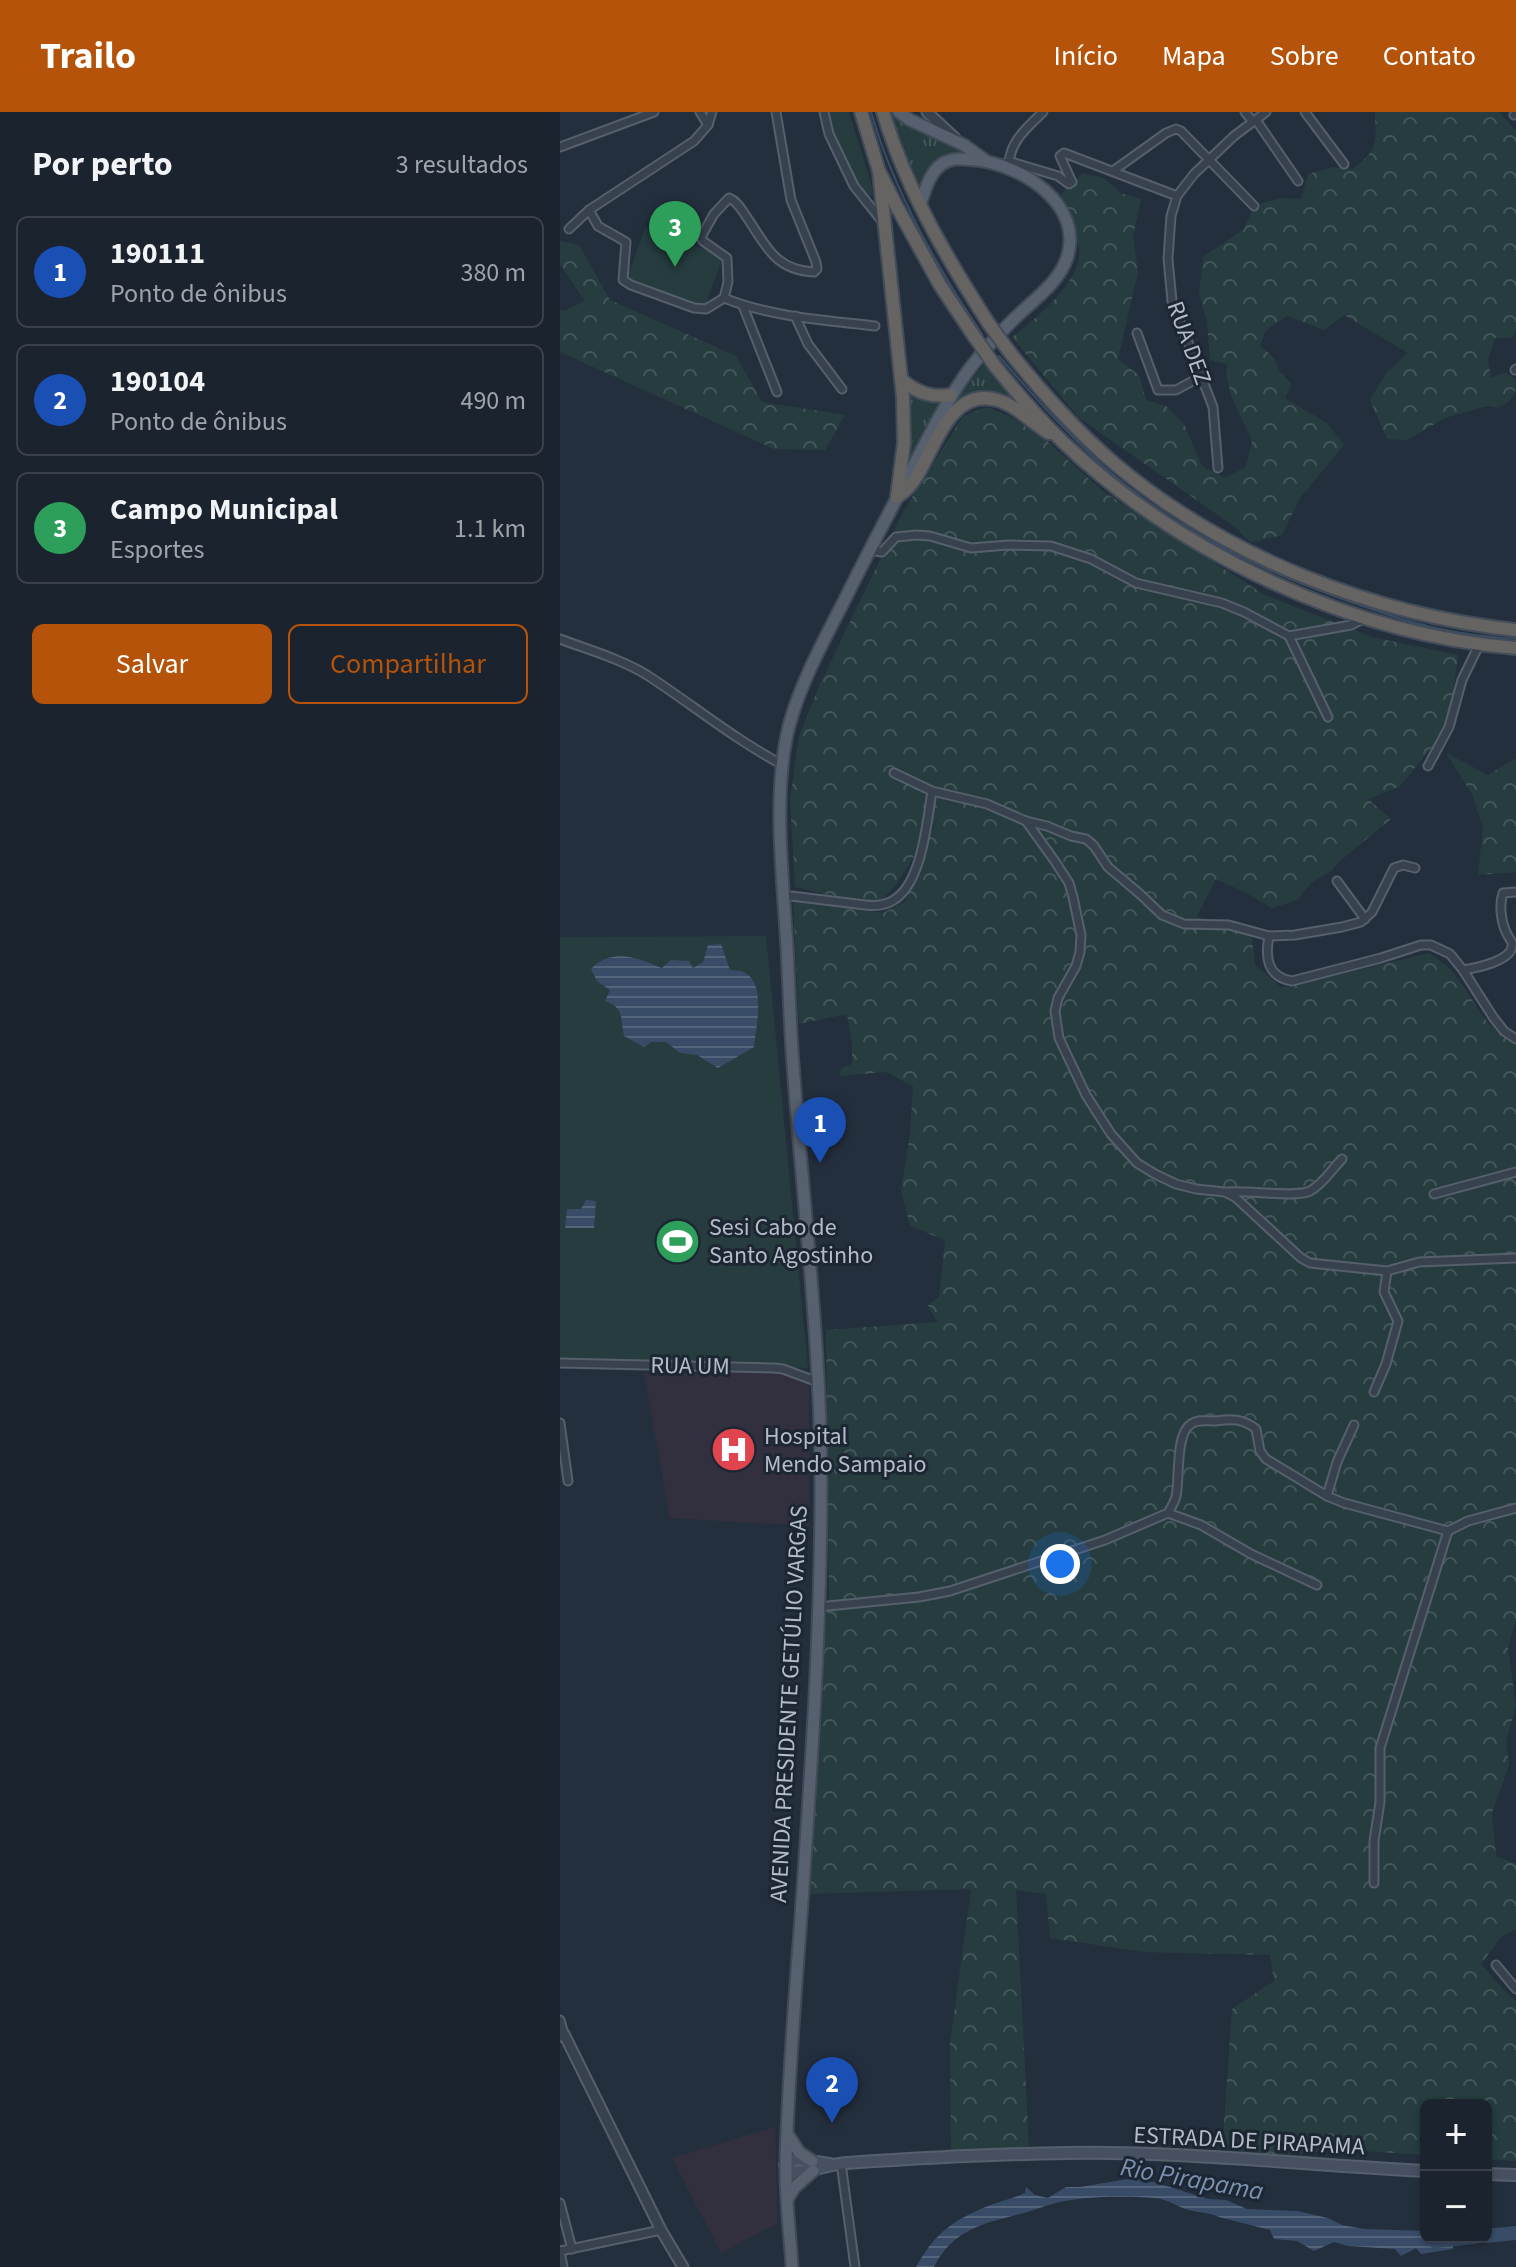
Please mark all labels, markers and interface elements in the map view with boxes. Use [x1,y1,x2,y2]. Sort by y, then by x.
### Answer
text: Trailo [40,29,136,83]
text: Início [1054,36,1118,76]
text: Mapa [1162,36,1226,76]
text: Sobre [1270,36,1339,76]
text: Contato [1383,36,1476,76]
text: Por perto [32,140,173,189]
text: 3 resultados [396,146,528,183]
pin: 3 [649,201,701,267]
text: 190111 [110,232,205,275]
text: 1 [53,254,67,291]
text: 380 m [460,254,526,291]
text: Ponto de ônibus [110,275,287,312]
street label: RUA DEZ [1158,296,1220,390]
text: 190104 [110,360,205,403]
text: 2 [53,382,67,419]
text: 490 m [460,382,526,419]
text: Ponto de ônibus [110,403,287,440]
text: Campo Municipal [110,488,338,531]
text: 3 [53,510,67,547]
text: 1.1 km [454,510,526,547]
text: Esportes [110,531,204,568]
button: Salvar [32,624,272,704]
button: Compartilhar [288,624,528,704]
pin: 1 [794,1097,846,1163]
place label: Sesi Cabo de Santo Agostinho [709,1210,873,1273]
sports icon: Sesi Cabo de Santo Agostinho [654,1217,702,1265]
street label: RUA UM [650,1348,730,1384]
place label: Hospital Mendo Sampaio [764,1419,926,1482]
hospital icon: Hospital Mendo Sampaio [709,1426,757,1474]
street label: AVENIDA PRESIDENTE GETÚLIO VARGAS [761,1504,817,1904]
your location [1040,1544,1080,1584]
pin: 2 [806,2057,858,2123]
map controls [1420,2099,1492,2243]
button: + [1420,2099,1492,2171]
street label: ESTRADA DE PIRAPAMA [1132,2117,1366,2165]
water label: Rio Pirapama [1118,2148,1267,2210]
button: − [1420,2171,1492,2243]

